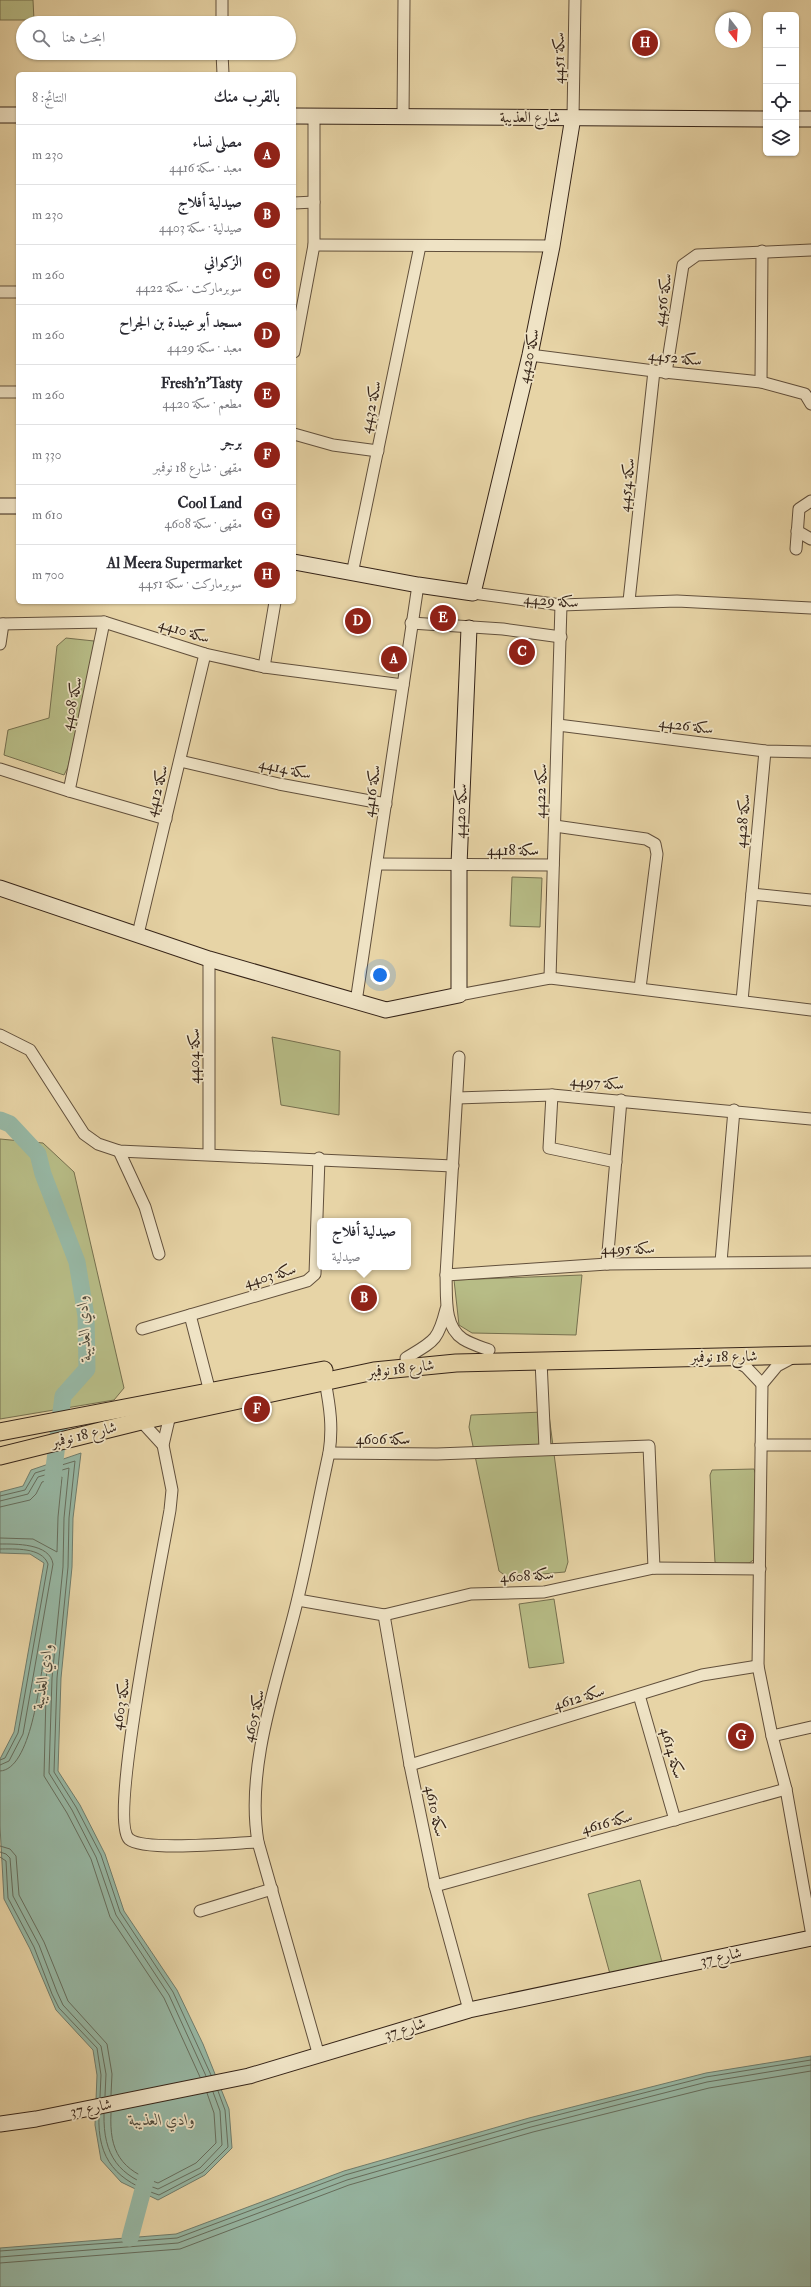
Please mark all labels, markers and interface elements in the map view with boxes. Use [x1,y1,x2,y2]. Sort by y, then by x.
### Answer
north arrow [715,12,751,48]
map controls [763,12,799,156]
button: + [763,12,799,48]
search box [16,16,296,60]
icon: search [30,27,52,49]
text: ابحث هنا [62,28,105,47]
pin: H [632,28,658,58]
street label: سكة 4451 [549,32,569,84]
button: − [763,48,799,84]
button: locate [763,84,799,120]
text: بالقرب منك [214,86,280,107]
text: النتائج: 8 [32,90,67,106]
street label: شارع العذيبة [500,108,560,130]
button: layers [763,120,799,156]
text: مصلى نساء [192,133,242,152]
text: 230 m [32,147,63,163]
text: A [263,147,271,163]
text: معبد · سكة 4416 [169,160,242,176]
text: صيدلية أفلاج [177,193,242,212]
text: 230 m [32,207,63,223]
text: B [263,207,271,223]
text: صيدلية · سكة 4403 [159,220,242,236]
text: الزكواني [204,253,242,272]
text: 260 m [32,267,65,283]
text: C [262,267,272,283]
street label: سكة 4456 [649,272,677,328]
text: سوبرماركت · سكة 4422 [136,280,242,296]
text: مسجد أبو عبيدة بن الجراح [119,313,242,332]
text: 260 m [32,327,65,343]
text: D [262,327,272,343]
street label: سكة 4420 [514,327,544,385]
text: معبد · سكة 4429 [167,340,242,356]
street label: سكة 4452 [647,346,703,370]
text: Fresh'n'Tasty [161,374,242,393]
street label: سكة 4432 [356,379,386,435]
text: 260 m [32,387,65,403]
text: E [262,387,272,403]
text: مطعم · سكة 4420 [162,396,242,412]
text: برجر [222,433,242,452]
text: 330 m [32,447,62,463]
text: F [263,447,271,463]
street label: سكة 4454 [615,457,639,513]
text: مقهى · شارع 18 نوفمبر [153,460,242,476]
text: Cool Land [178,494,242,513]
text: 610 m [32,507,63,523]
text: G [262,507,272,523]
text: مقهى · سكة 4608 [164,516,242,532]
text: Al Meera Supermarket [107,554,242,573]
text: 700 m [32,567,64,583]
text: H [262,567,272,583]
text: سوبرماركت · سكة 4451 [139,576,242,592]
street label: سكة 4429 [523,590,579,612]
pin: E [430,603,456,633]
pin: D [345,606,371,636]
street label: سكة 4410 [156,614,212,648]
pin: C [509,637,535,667]
pin: A [381,644,407,674]
street label: سكة 4408 [57,675,87,733]
street label: سكة 4426 [658,713,714,739]
street label: سكة 4414 [257,754,313,784]
street label: سكة 4412 [141,763,173,819]
street label: سكة 4422 [531,763,551,819]
street label: سكة 4416 [359,764,385,818]
street label: سكة 4420 [451,783,471,839]
street label: سكة 4428 [731,793,755,849]
street label: سكة 4418 [487,841,539,860]
your location [370,965,390,985]
street label: سكة 4404 [185,1028,204,1084]
street label: سكة 4497 [569,1072,625,1094]
popup [317,1218,411,1270]
text: صيدلية أفلاج [332,1222,396,1241]
street label: سكة 4495 [601,1239,655,1259]
text: صيدلية [332,1249,360,1265]
street label: سكة 4403 [242,1260,298,1292]
pin: B [351,1283,377,1313]
water label: وادي العذيبة [72,1294,98,1364]
street label: شارع 18 نوفمبر [688,1347,758,1370]
street label: شارع 18 نوفمبر [365,1355,436,1386]
pin: F [244,1394,270,1424]
street label: شارع 18 نوفمبر [47,1418,119,1456]
street label: سكة 4606 [356,1430,410,1449]
street label: سكة 4608 [499,1565,555,1587]
water label: وادي العذيبة [28,1642,59,1712]
street label: سكة 4603 [107,1676,135,1732]
street label: سكة 4612 [551,1681,607,1715]
street label: سكة 4605 [239,1688,269,1744]
pin: G [728,1721,754,1751]
street label: سكة 4614 [656,1725,688,1781]
street label: سكة 4610 [420,1783,450,1839]
street label: سكة 4616 [579,1807,635,1839]
street label: شارع 37 [699,1943,744,1974]
street label: شارع 37 [382,2014,429,2047]
street label: شارع 37 [69,2095,114,2124]
water label: وادي العذيبة [127,2110,195,2132]

